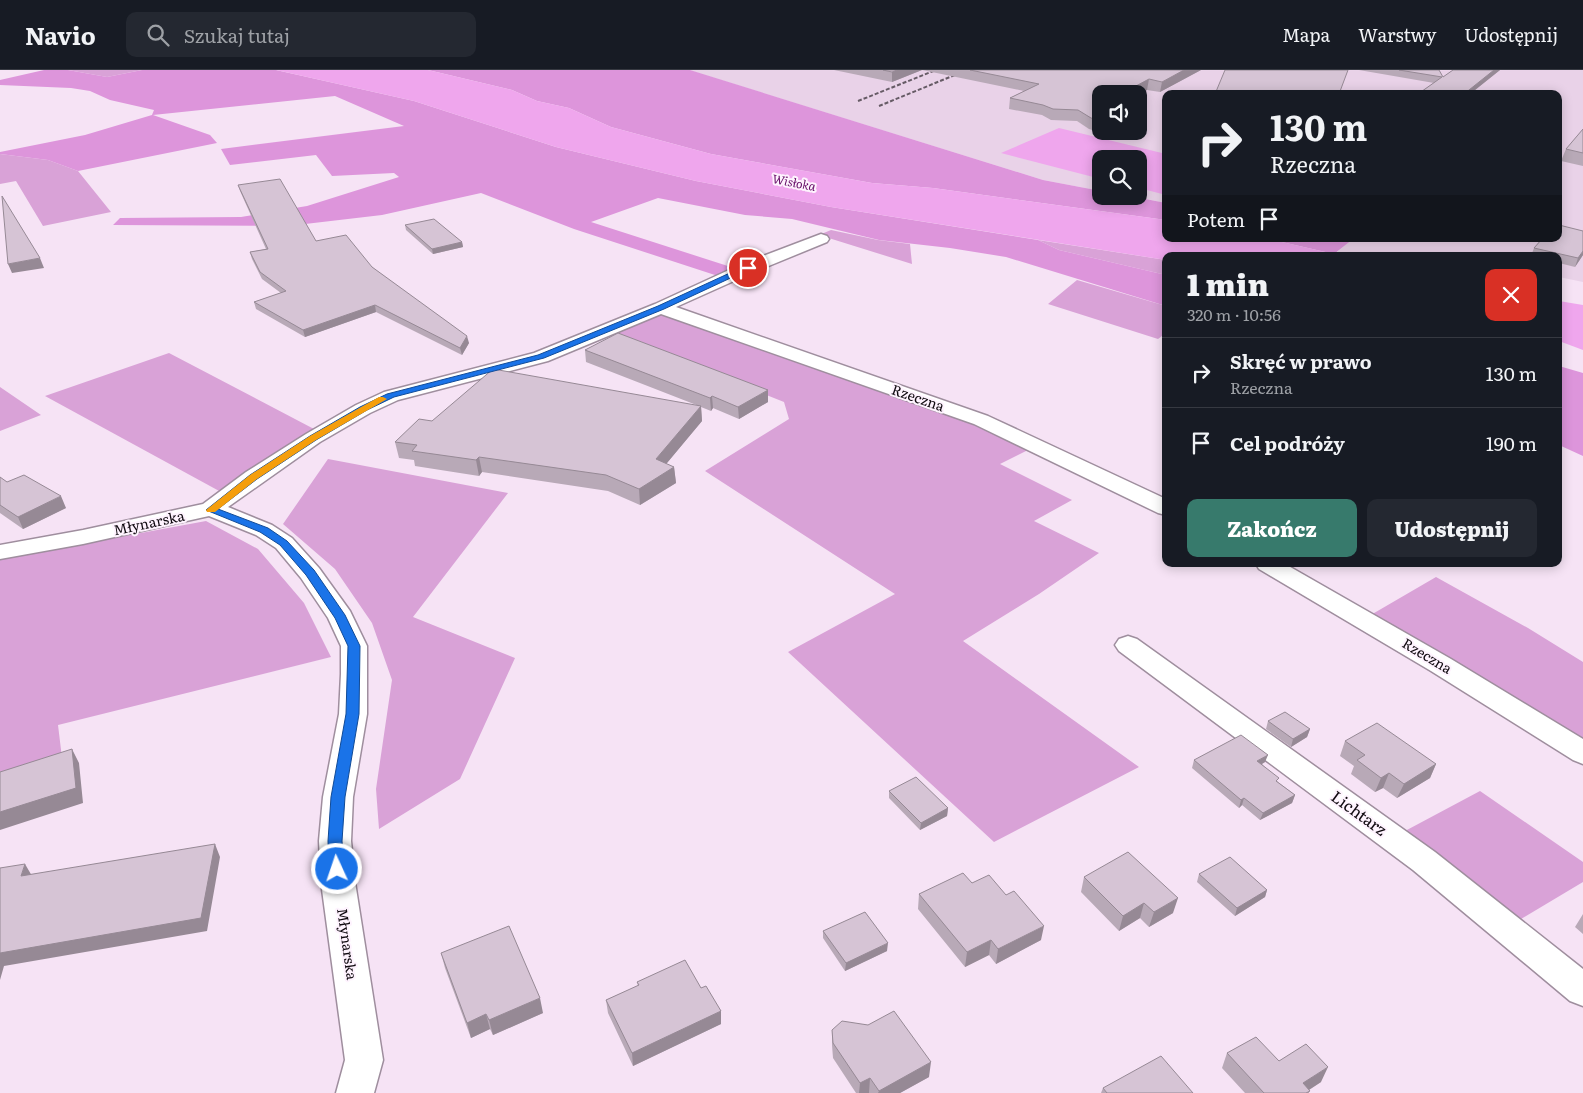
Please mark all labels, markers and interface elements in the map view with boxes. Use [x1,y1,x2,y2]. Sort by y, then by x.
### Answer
search box [126,12,476,57]
text: Navio [25,17,96,52]
icon: search [144,21,172,49]
text: Szukaj tutaj [184,21,290,49]
text: Mapa [1282,21,1330,48]
text: Warstwy [1358,21,1436,48]
text: Udostępnij [1464,21,1558,48]
map controls [1092,85,1147,205]
button: sound [1092,85,1147,140]
text: 130 m [1270,100,1367,152]
icon: right [1187,110,1252,175]
text: Rzeczna [1270,147,1356,180]
button: search [1092,150,1147,205]
water label: Wisłoka [771,169,817,195]
text: Potem [1187,205,1245,233]
icon: arrive [1255,205,1283,233]
pin [727,247,769,289]
icon: arrive [734,254,762,282]
text: 1 min [1187,261,1269,305]
button: close [1485,269,1537,321]
text: 320 m · 10:56 [1187,302,1281,326]
text: Skręć w prawo [1230,347,1372,375]
icon: right [1187,359,1215,387]
text: 130 m [1486,359,1537,387]
text: Rzeczna [1230,375,1293,399]
street label: Rzeczna [889,379,948,416]
icon: arrive [1187,429,1215,457]
text: Cel podróży [1230,429,1345,457]
text: 190 m [1486,429,1537,457]
button: Zakończ [1187,499,1357,557]
button: Udostępnij [1367,499,1537,557]
street label: Młynarska [111,505,187,539]
street label: Rzeczna [1399,632,1457,678]
street label: Lichtarz [1327,784,1393,841]
position arrow [310,842,362,894]
street label: Młynarska [333,907,363,981]

